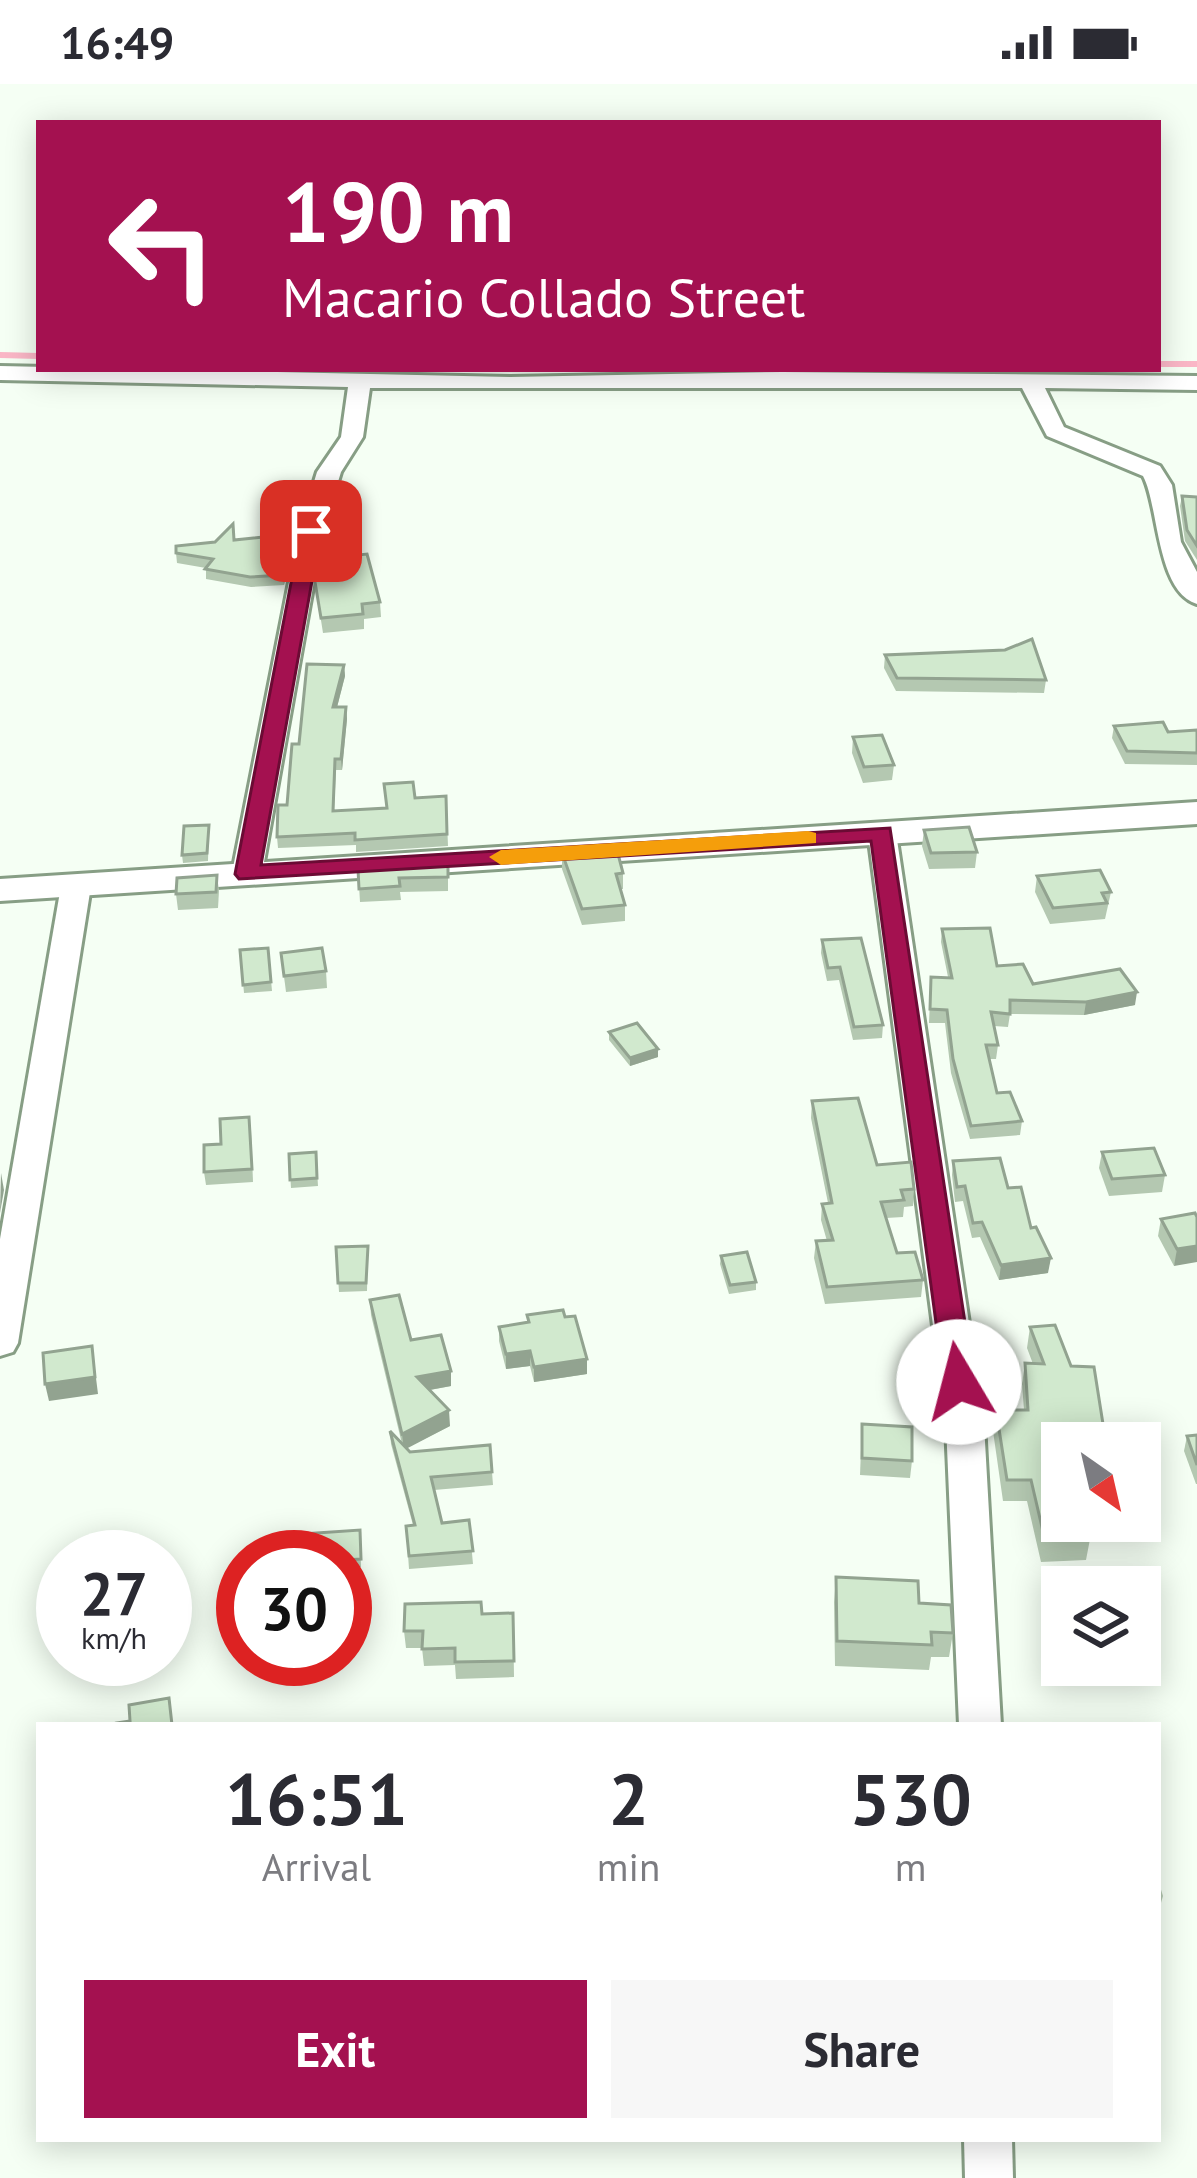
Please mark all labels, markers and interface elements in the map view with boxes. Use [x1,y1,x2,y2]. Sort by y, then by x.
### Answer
text: 16:49 [60,13,174,71]
text: 190 m [282,156,514,265]
icon: left [84,168,240,324]
text: Macario Collado Street [282,262,805,332]
pin [260,480,362,582]
icon: arrive [278,498,344,564]
position arrow [896,1319,1022,1445]
north arrow [1041,1422,1161,1542]
map controls [1041,1422,1161,1686]
speed limit sign: 30 [216,1530,372,1686]
text: 27 [80,1554,148,1632]
button: layers [1041,1566,1161,1686]
text: km/h [81,1618,147,1657]
text: 16:51 [225,1752,408,1845]
text: 2 [608,1752,649,1845]
text: 530 [849,1752,972,1845]
text: Arrival [262,1841,371,1892]
text: min [597,1841,660,1892]
text: m [895,1841,926,1892]
button: Exit [84,1980,587,2118]
button: Share [611,1980,1113,2118]

